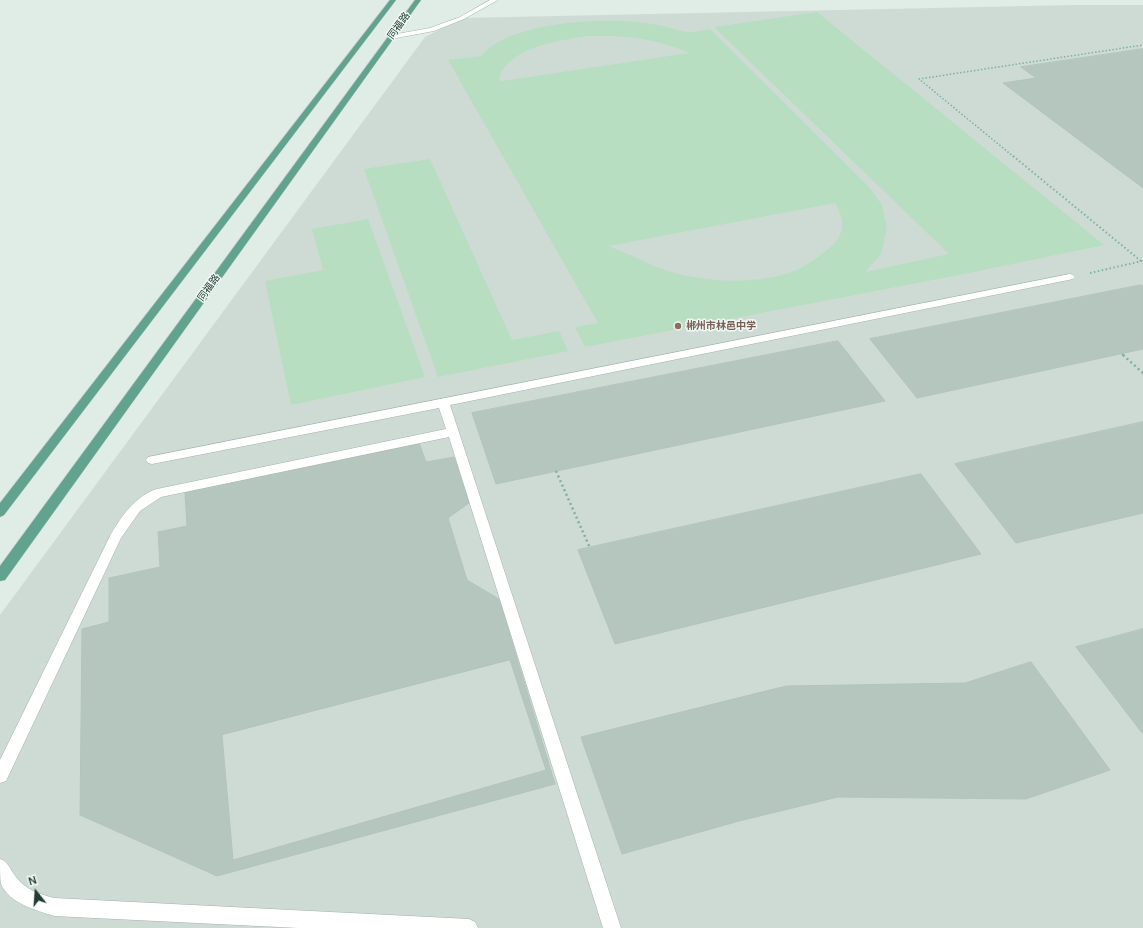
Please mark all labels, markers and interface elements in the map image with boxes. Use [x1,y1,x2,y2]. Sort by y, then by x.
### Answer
street label: 同福路 [385,10,413,42]
street label: 同福路 [195,272,223,304]
place label: 郴州市林邑中学 [686,320,756,332]
marker: 郴州市林邑中学 [673,321,683,331]
north arrow [16,872,56,912]
text: N [26,872,38,888]

